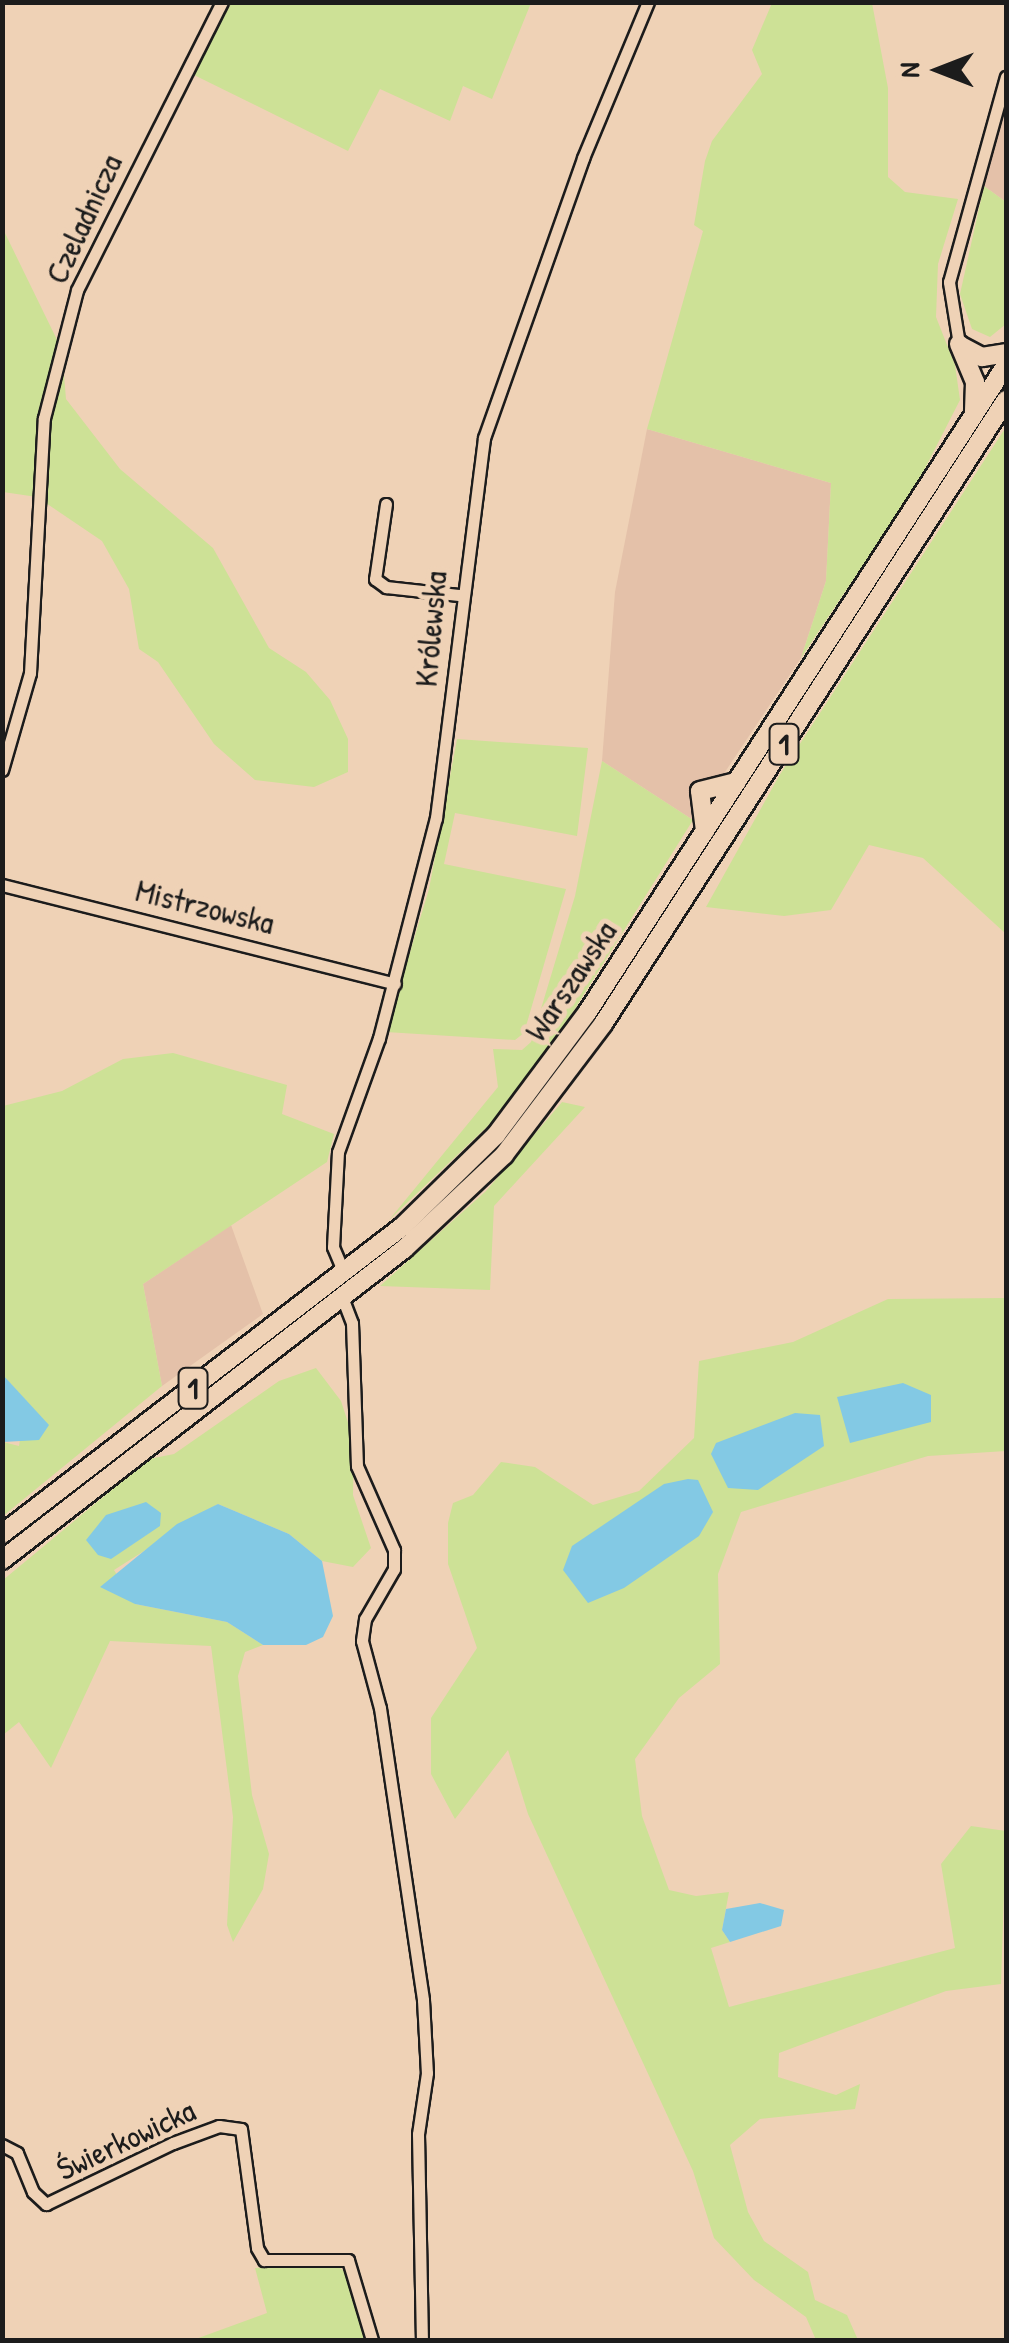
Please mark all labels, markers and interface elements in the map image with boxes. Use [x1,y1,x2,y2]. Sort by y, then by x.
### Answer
north arrow [889,20,989,120]
text: N [890,63,928,77]
street label: Czeladnicza [37,148,131,290]
street label: Królewska [407,569,455,689]
road number: 1 [766,719,802,769]
street label: Mistrzowska [132,871,278,943]
street label: Warszawska [517,914,625,1048]
road number: 1 [176,1363,210,1413]
street label: Świerkowicka [51,2091,201,2189]

